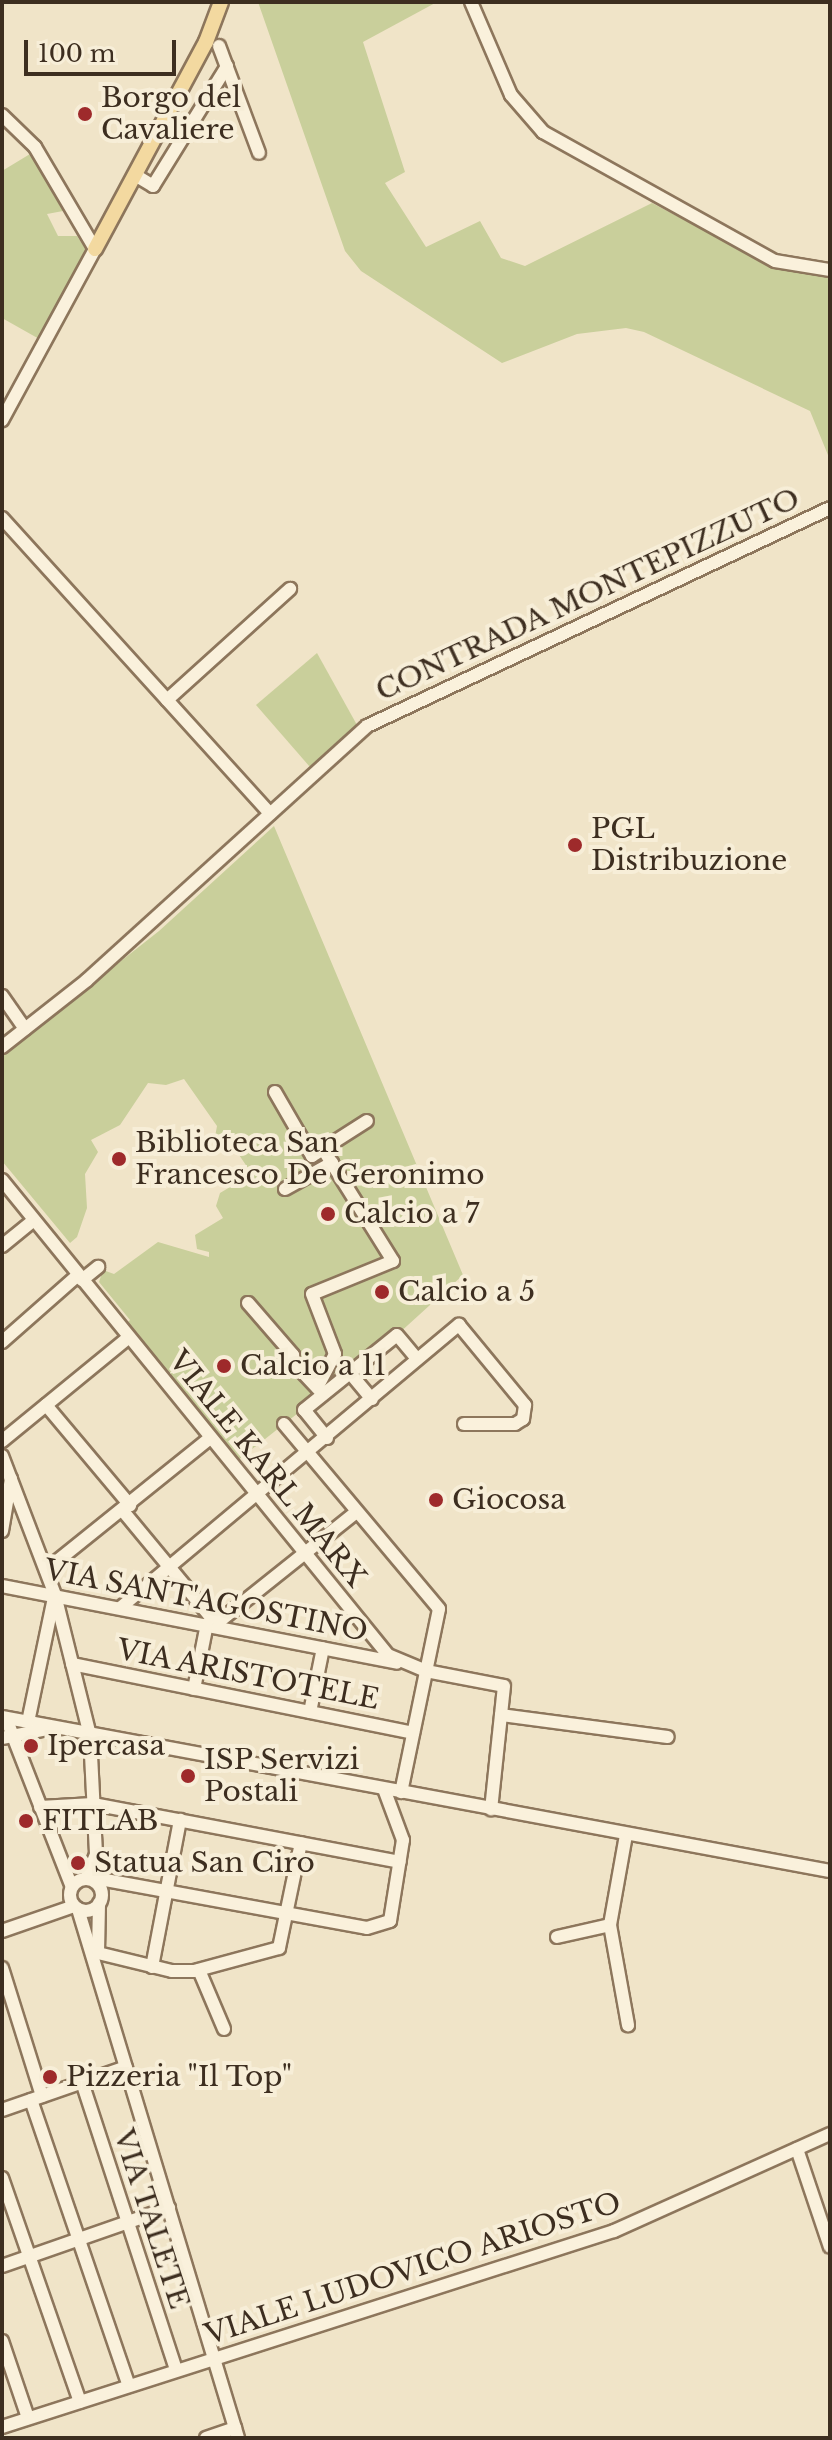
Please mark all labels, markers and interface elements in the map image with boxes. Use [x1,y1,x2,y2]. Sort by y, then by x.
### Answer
scale bar [28,24,180,74]
text: 100 m [38,39,116,68]
place label: Borgo del Cavaliere [101,81,241,147]
marker: Borgo del Cavaliere [76,105,94,123]
street label: CONTRADA MONTEPIZZUTO [370,482,806,708]
place label: PGL Distribuzione [591,812,787,878]
marker: PGL Distribuzione [566,836,584,854]
place label: Biblioteca San Francesco De Geronimo [135,1126,485,1192]
marker: Biblioteca San Francesco De Geronimo [110,1150,128,1168]
place label: Calcio a 7 [344,1197,480,1231]
marker: Calcio a 7 [319,1205,337,1223]
place label: Calcio a 5 [398,1275,535,1309]
marker: Calcio a 5 [373,1283,391,1301]
street label: VIALE KARL MARX [161,1344,373,1594]
place label: Calcio a 11 [240,1349,386,1383]
marker: Calcio a 11 [215,1357,233,1375]
place label: Giocosa [452,1483,566,1517]
marker: Giocosa [427,1491,445,1509]
street label: VIA SANT'AGOSTINO [41,1553,371,1649]
street label: VIA ARISTOTELE [113,1633,383,1717]
place label: Ipercasa [47,1729,165,1763]
marker: Ipercasa [22,1737,40,1755]
place label: ISP Servizi Postali [204,1743,360,1809]
marker: ISP Servizi Postali [179,1767,197,1785]
place label: FITLAB [42,1804,158,1838]
marker: FITLAB [17,1812,35,1830]
place label: Statua San Ciro [94,1846,315,1880]
marker: Statua San Ciro [69,1854,87,1872]
place label: Pizzeria "Il Top" [66,2060,294,2094]
marker: Pizzeria "Il Top" [41,2068,59,2086]
street label: VIA TALETE [106,2124,196,2314]
street label: VIALE LUDOVICO ARIOSTO [200,2186,626,2352]

